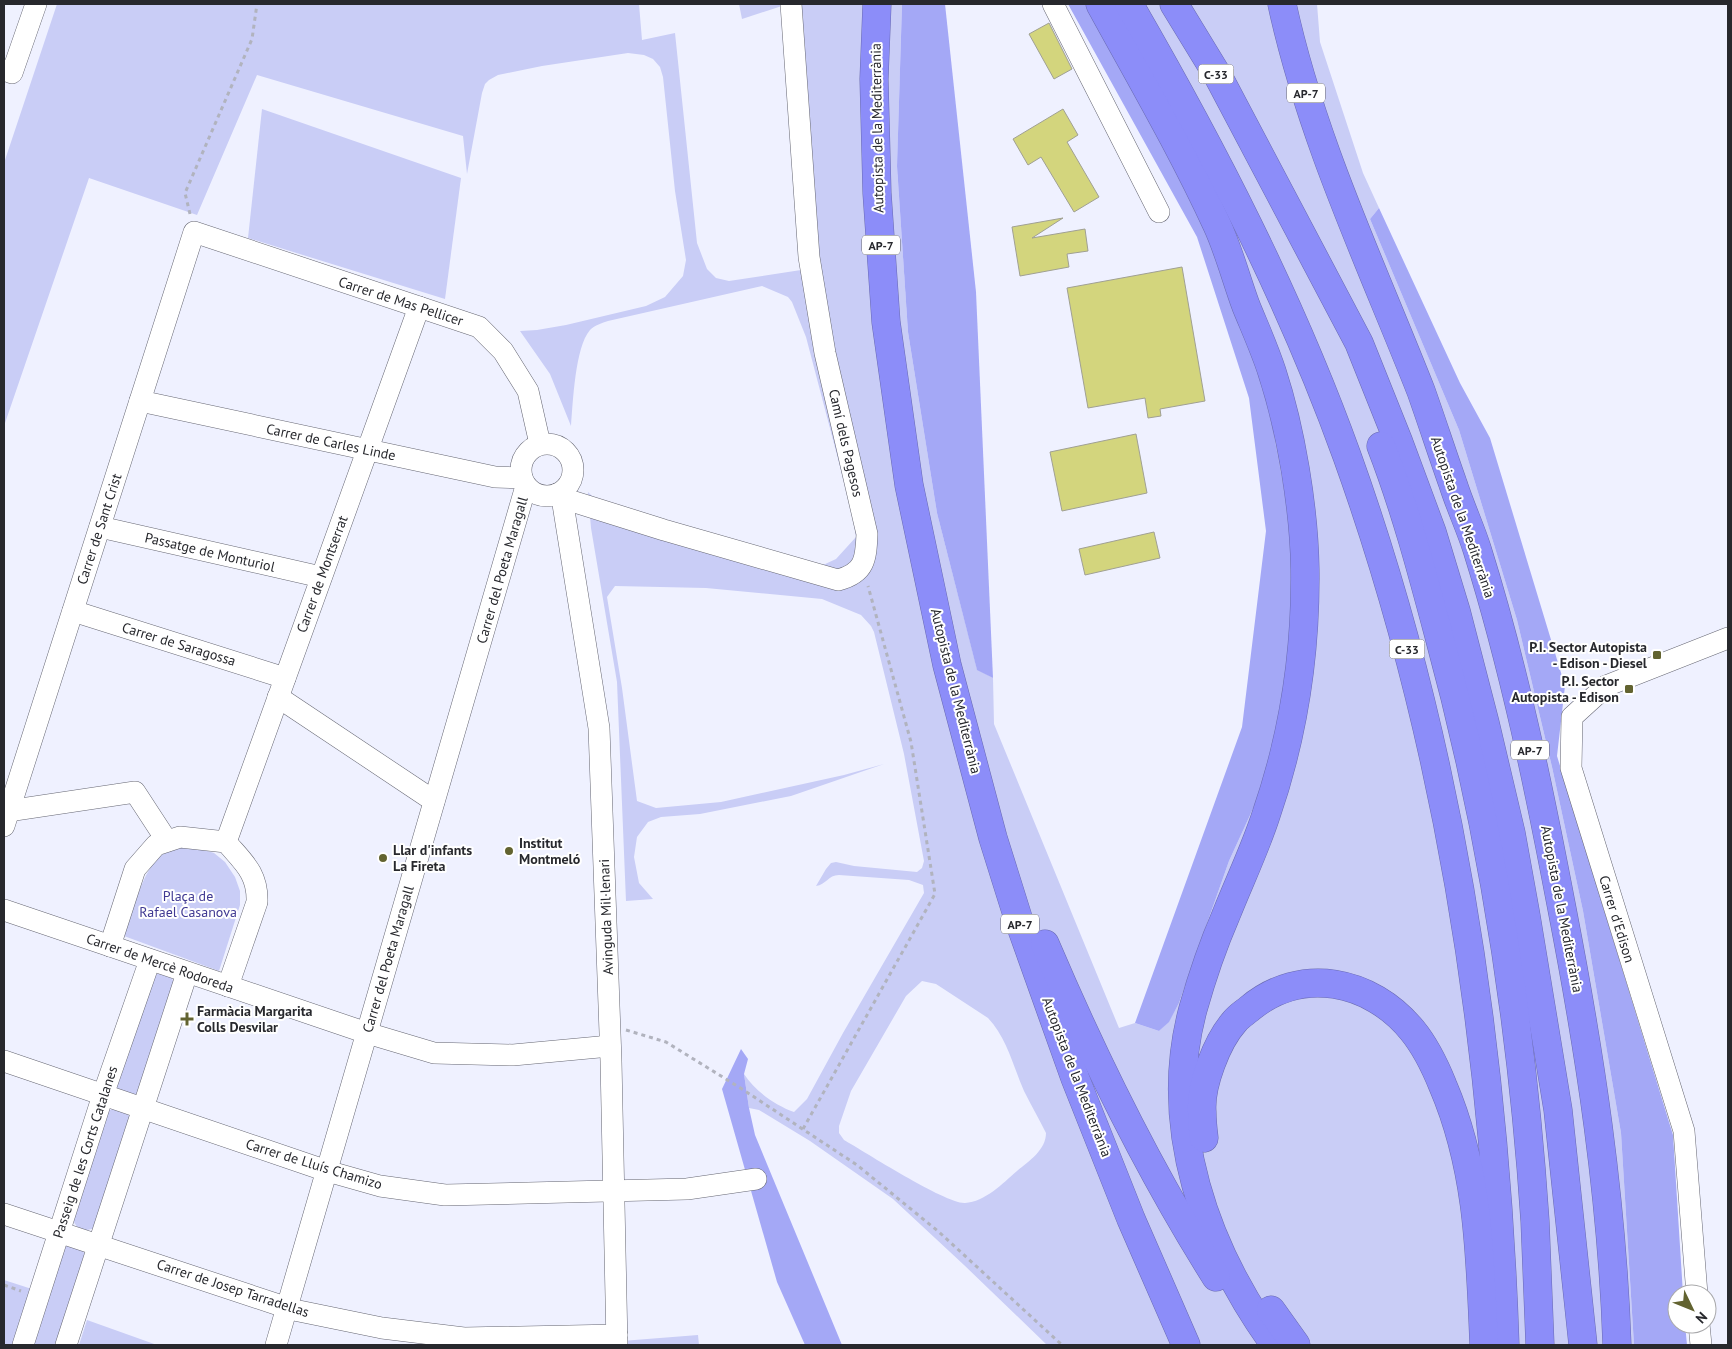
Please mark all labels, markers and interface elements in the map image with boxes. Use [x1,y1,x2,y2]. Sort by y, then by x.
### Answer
street label: Autopista de la Mediterrània [867,43,887,213]
road number: C-33 [1198,64,1234,84]
road number: AP-7 [1287,84,1325,102]
road number: AP-7 [862,236,900,254]
street label: Carrer de Mas Pellicer [336,272,466,330]
street label: Camí dels Pagesos [825,387,867,499]
street label: Carrer de Carles Linde [265,419,397,465]
street label: Autopista de la Mediterrània [1427,434,1499,600]
street label: Carrer de Sant Crist [73,471,126,587]
street label: Carrer del Poeta Maragall [472,494,532,646]
street label: Carrer de Montserrat [292,513,352,635]
street label: Passatge de Monturiol [143,528,277,576]
street label: Autopista de la Mediterrània [927,607,985,776]
street label: Carrer de Saragossa [120,618,238,670]
place label: P.I. Sector Autopista - Edison - Diesel [1529,638,1648,672]
road number: C-33 [1390,640,1424,659]
marker: P.I. Sector Autopista - Edison - Diesel [1651,649,1663,661]
place label: P.I. Sector Autopista - Edison [1512,672,1619,706]
marker: P.I. Sector Autopista - Edison [1623,683,1635,695]
road number: AP-7 [1511,740,1549,760]
street label: Autopista de la Mediterrània [1537,824,1587,994]
place label: Institut Montmeló [519,834,581,868]
place label: Llar d'infants La Fireta [393,841,472,875]
marker: Institut Montmeló [503,845,515,857]
marker: Llar d'infants La Fireta [377,852,389,864]
street label: Avinguda Mil·lenari [595,859,617,975]
street label: Carrer d'Edison [1595,873,1639,965]
street label: Carrer del Poeta Maragall [358,883,418,1035]
park label: Plaça de Rafael Casanova [139,887,237,921]
road number: AP-7 [1001,914,1039,934]
street label: Carrer de Mercè Rodoreda [84,929,236,997]
street label: Autopista de la Mediterrània [1038,995,1116,1159]
place label: Farmàcia Margarita Colls Desvilar [197,1002,313,1036]
marker: Farmàcia Margarita Colls Desvilar [181,1013,193,1025]
street label: Passeig de les Corts Catalanes [49,1064,121,1240]
street label: Carrer de Lluís Chamizo [244,1135,384,1193]
street label: Carrer de Josep Tarradellas [155,1255,312,1321]
north arrow [1667,1284,1717,1334]
text: N [1692,1308,1711,1327]

